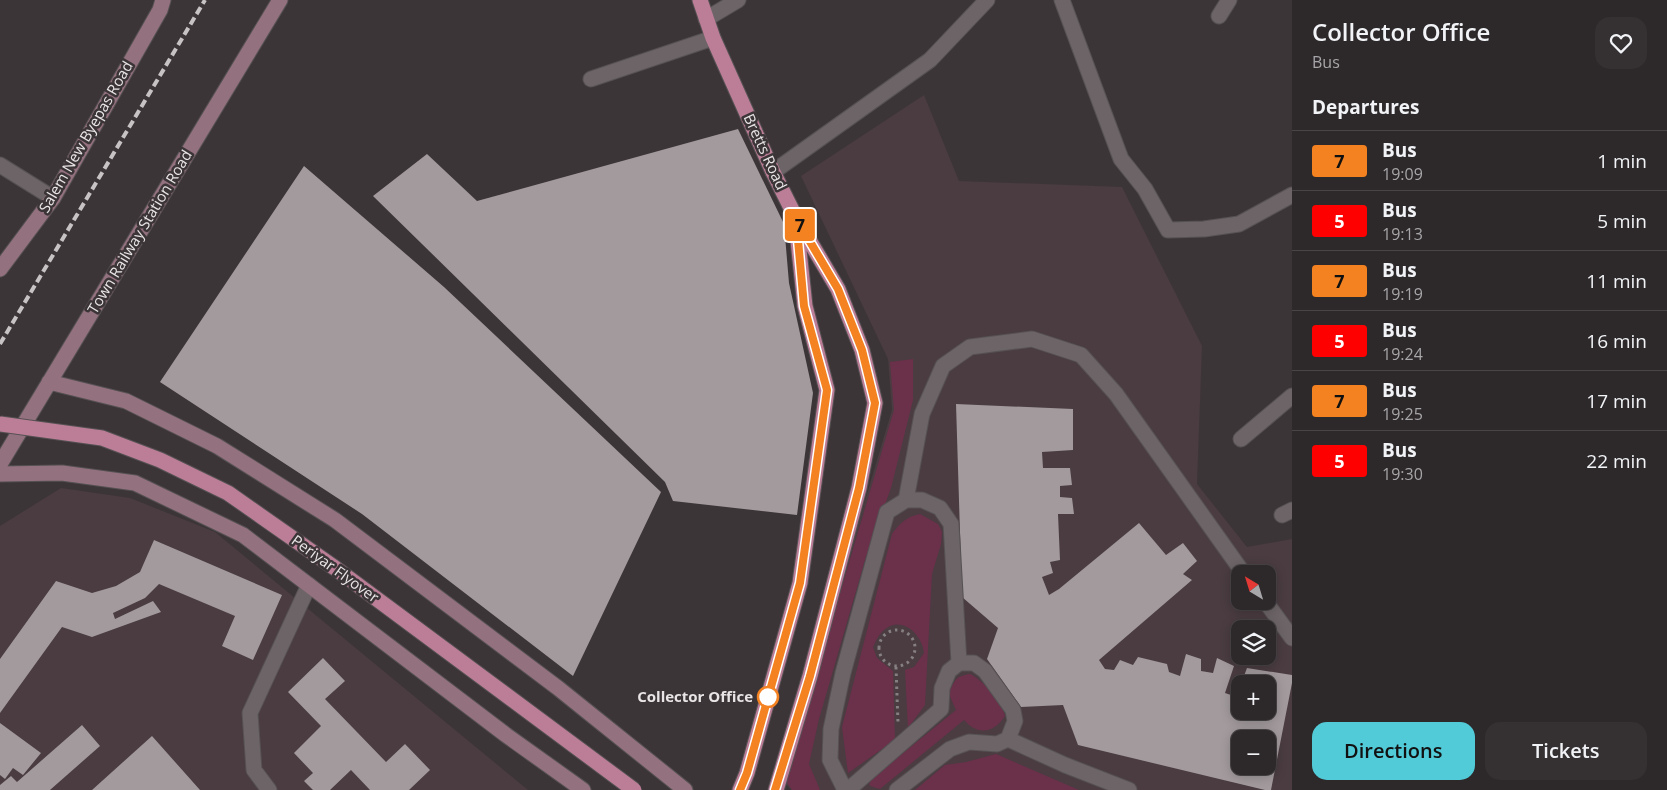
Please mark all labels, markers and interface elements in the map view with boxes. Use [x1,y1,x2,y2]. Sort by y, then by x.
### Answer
text: Collector Office [1312,15,1490,48]
button: heart [1595,17,1647,69]
text: Bus [1312,51,1340,73]
street label: Salem New Byepas Road [34,57,137,216]
text: Departures [1312,94,1419,120]
street label: Bretts Road [740,110,792,193]
text: Bus [1382,137,1417,163]
street label: Town Railway Station Road [82,146,196,317]
text: 1 min [1597,148,1647,174]
text: 7 [1334,149,1345,173]
text: 19:09 [1382,163,1423,185]
text: Bus [1382,197,1417,223]
text: 5 min [1597,208,1647,234]
line badge: 7 [784,209,816,241]
text: 5 [1334,209,1345,233]
text: 7 [795,213,805,237]
text: 19:13 [1382,223,1423,245]
text: Bus [1382,257,1417,283]
text: 11 min [1586,268,1647,294]
text: 7 [1334,269,1345,293]
text: 19:19 [1382,283,1423,305]
text: Bus [1382,317,1417,343]
text: 16 min [1586,328,1647,354]
text: 5 [1334,329,1345,353]
text: 19:24 [1382,343,1423,365]
text: Bus [1382,377,1417,403]
text: 17 min [1586,388,1647,414]
text: 7 [1334,389,1345,413]
text: 19:25 [1382,403,1423,425]
text: Bus [1382,437,1417,463]
text: 22 min [1586,448,1647,474]
text: 5 [1334,449,1345,473]
text: 19:30 [1382,463,1423,485]
street label: Periyar Flyover [288,530,383,607]
north arrow [1231,565,1276,610]
map controls [1231,565,1276,775]
button: layers [1231,620,1276,665]
button: + [1231,675,1276,720]
place label: Collector Office [637,686,753,706]
marker: Collector Office [757,686,779,708]
button: Directions [1312,722,1475,780]
button: Tickets [1485,722,1647,780]
button: − [1231,730,1276,775]

